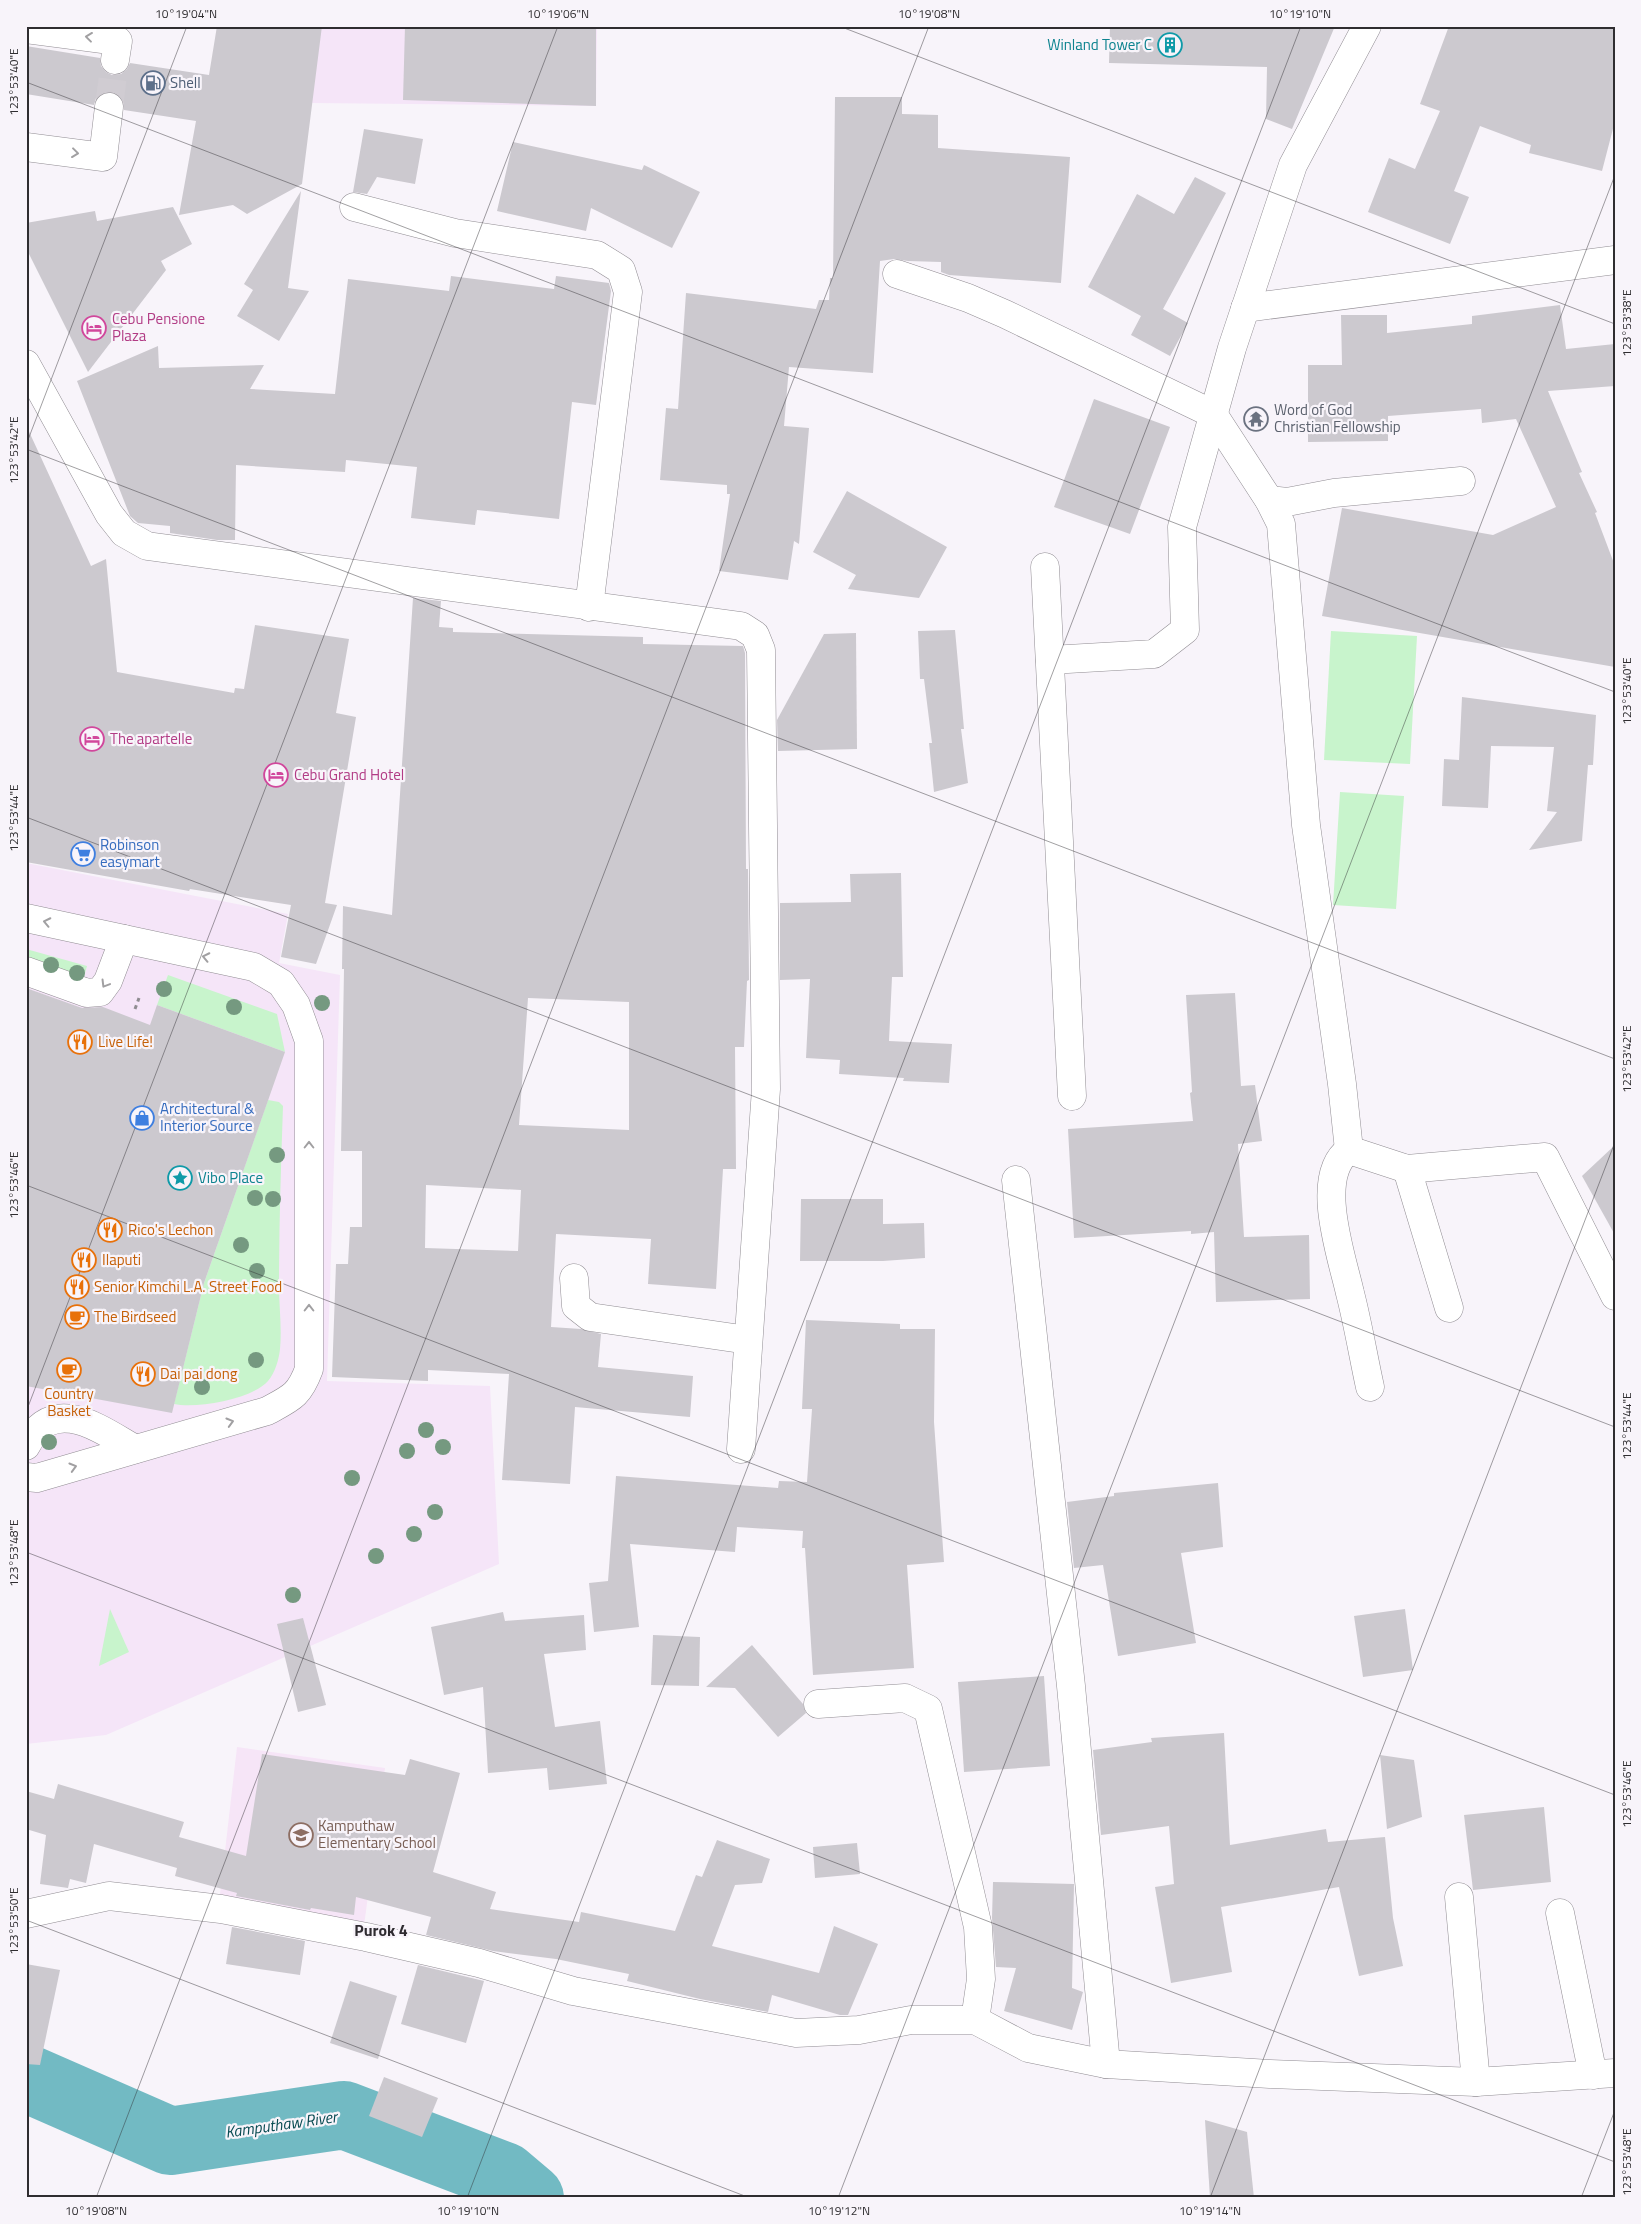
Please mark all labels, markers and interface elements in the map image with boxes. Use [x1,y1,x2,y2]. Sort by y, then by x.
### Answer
text: 10°19'04"N [155,4,217,23]
text: 10°19'06"N [527,4,589,23]
text: 10°19'08"N [898,4,960,23]
text: 10°19'10"N [1269,4,1331,23]
one-way arrow [85,32,93,43]
building icon: Winland Tower C [1157,32,1183,58]
place label: Winland Tower C [1047,33,1152,56]
text: 123°53'40"E [4,48,23,116]
fuel station icon: Shell [140,70,166,96]
place label: Shell [170,71,201,94]
one-way arrow [71,147,79,158]
text: 123°53'38"E [1617,289,1636,357]
place label: Cebu Pensione Plaza [112,307,205,347]
hotel icon: Cebu Pensione Plaza [81,315,107,341]
place label: Word of God Christian Fellowship [1274,398,1401,438]
temple icon: Word of God Christian Fellowship [1243,406,1269,432]
text: 123°53'42"E [4,416,23,484]
text: 123°53'40"E [1617,657,1636,725]
hotel icon: The apartelle [79,726,105,752]
place label: The apartelle [110,727,192,750]
hotel icon: Cebu Grand Hotel [263,762,289,788]
place label: Cebu Grand Hotel [294,763,404,786]
text: 123°53'44"E [4,784,23,852]
place label: Robinson easymart [100,833,160,873]
supermarket icon: Robinson easymart [70,841,96,867]
one-way arrow [43,918,52,928]
one-way arrow [201,952,210,963]
one-way arrow [102,978,112,987]
text: 123°53'42"E [1617,1025,1636,1093]
restaurant icon: Live Life! [67,1029,93,1055]
place label: Live Life! [98,1030,153,1053]
place label: Architectural & Interior Source [160,1097,255,1137]
shop icon: Architectural & Interior Source [129,1105,155,1131]
one-way arrow [304,1141,314,1148]
text: 123°53'46"E [4,1151,23,1219]
place icon: Vibo Place [167,1165,193,1191]
place label: Vibo Place [198,1166,263,1189]
restaurant icon: Rico's Lechon [97,1217,123,1243]
place label: Rico's Lechon [128,1218,213,1241]
restaurant icon: Ilaputi [71,1247,97,1273]
place label: Ilaputi [102,1248,141,1271]
restaurant icon: Senior Kimchi L.A. Street Food [64,1274,90,1300]
place label: Senior Kimchi L.A. Street Food [94,1275,282,1298]
one-way arrow [304,1303,314,1311]
cafe icon: The Birdseed [64,1304,90,1330]
place label: The Birdseed [94,1305,176,1328]
cafe icon: Country Basket [56,1357,82,1383]
restaurant icon: Dai pai dong [130,1361,156,1387]
place label: Dai pai dong [160,1362,238,1385]
place label: Country Basket [44,1382,94,1422]
text: 123°53'44"E [1617,1392,1636,1460]
one-way arrow [225,1418,233,1428]
one-way arrow [69,1463,77,1473]
text: 123°53'48"E [4,1519,23,1587]
text: 123°53'46"E [1617,1760,1636,1828]
place label: Kamputhaw Elementary School [318,1814,436,1854]
school or university icon: Kamputhaw Elementary School [288,1822,314,1848]
text: 123°53'50"E [4,1887,23,1955]
district label: Purok 4 [354,1918,408,1942]
water label: Kamputhaw River [224,2104,340,2144]
text: 123°53'48"E [1617,2128,1636,2196]
text: 10°19'08"N [65,2201,127,2220]
text: 10°19'10"N [437,2201,499,2220]
text: 10°19'12"N [808,2201,870,2220]
text: 10°19'14"N [1179,2201,1241,2220]

